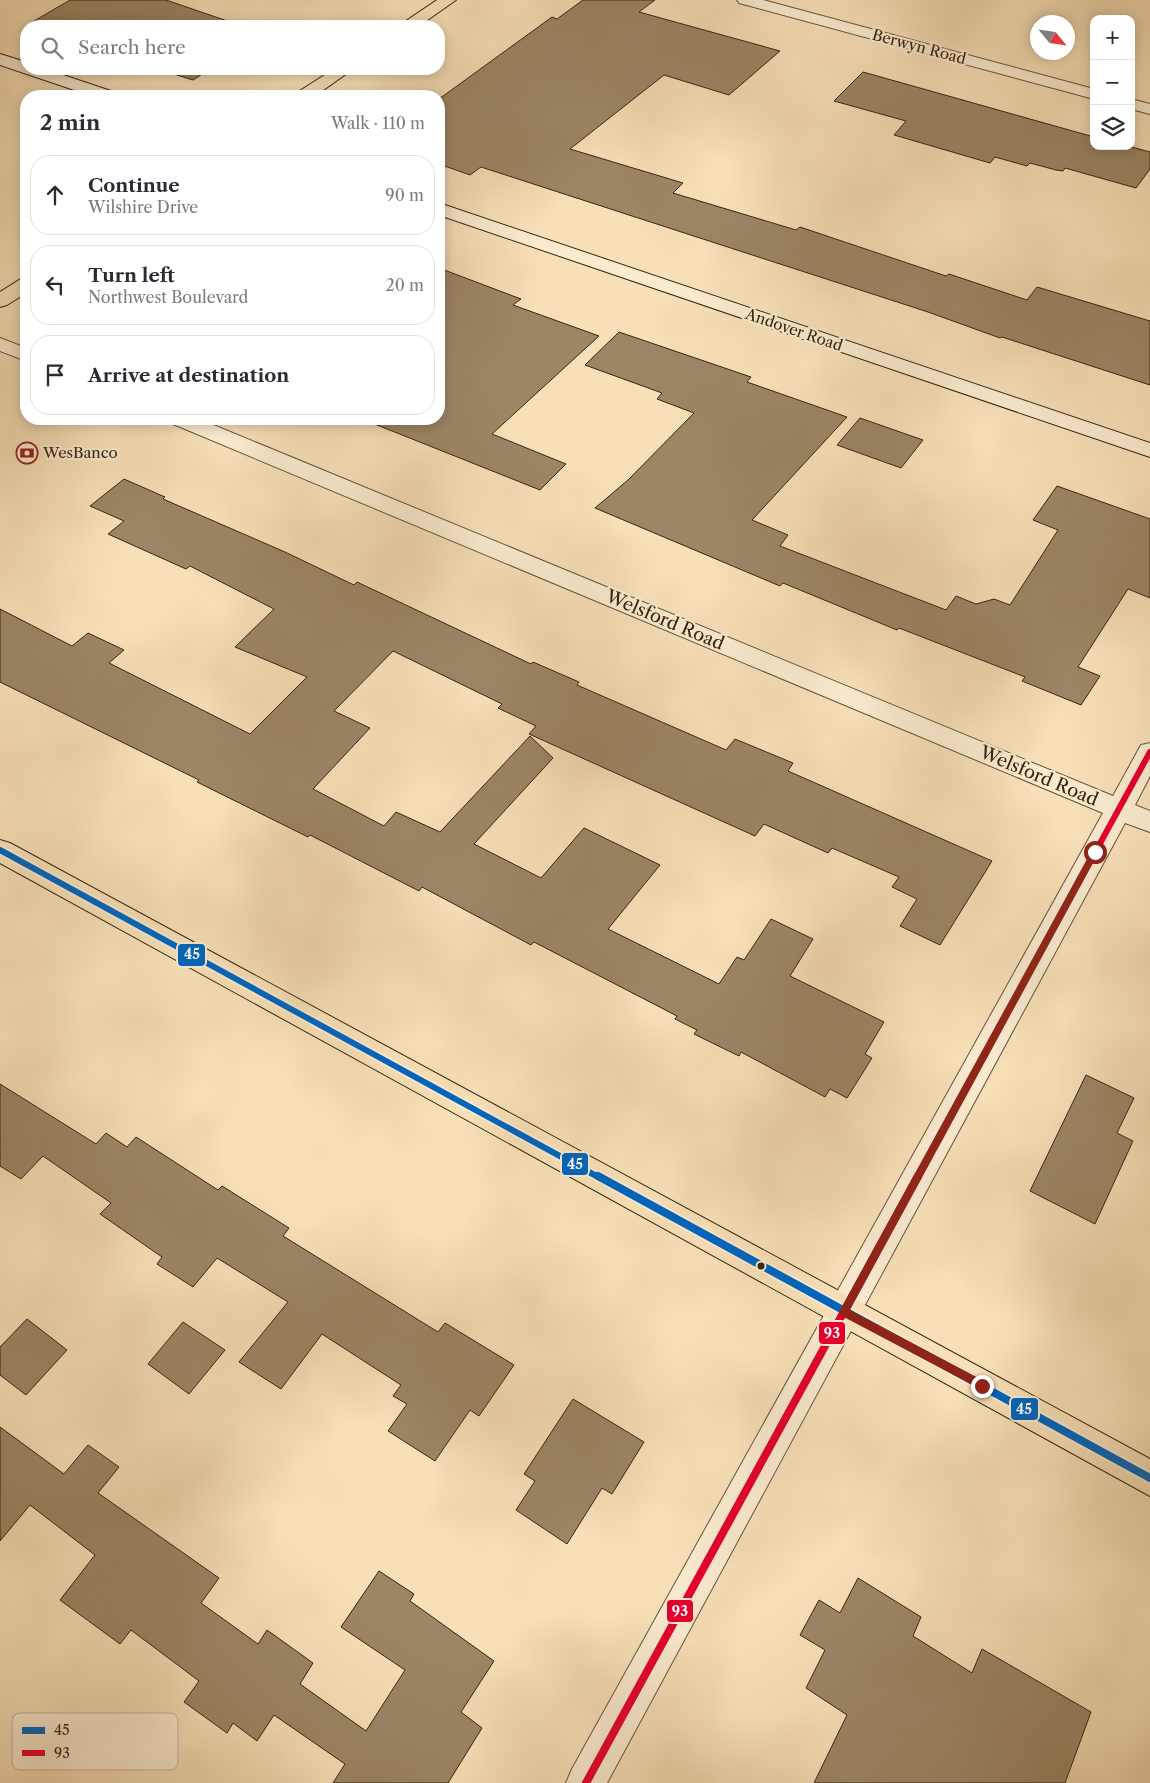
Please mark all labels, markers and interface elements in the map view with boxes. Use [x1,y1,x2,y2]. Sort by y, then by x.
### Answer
north arrow [1030,15,1075,60]
map controls [1090,15,1135,150]
button: + [1090,15,1135,60]
search box [20,20,445,75]
street label: Berwyn Road [870,25,968,68]
icon: search [38,34,66,62]
text: Search here [78,36,186,59]
button: − [1090,60,1135,105]
button: layers [1090,105,1135,150]
text: 2 min [40,110,100,135]
text: Walk · 110 m [331,113,425,133]
text: Continue [88,174,180,197]
icon: ahead [41,181,69,209]
text: 90 m [385,185,424,205]
text: Wilshire Drive [88,197,198,217]
text: Turn left [88,264,175,287]
icon: left [41,271,69,299]
text: 20 m [385,275,424,295]
text: Northwest Boulevard [88,287,248,307]
street label: Andover Road [742,304,845,355]
icon: arrive [41,361,69,389]
text: Arrive at destination [88,364,289,387]
bank icon: WesBanco [15,441,39,465]
place label: WesBanco [42,443,118,462]
street label: Welsford Road [602,585,727,655]
street label: Welsford Road [976,741,1101,811]
route start [1084,841,1107,864]
line badge: 45 [177,943,206,967]
text: 45 [184,945,200,963]
line badge: 45 [561,1152,589,1176]
text: 45 [567,1155,583,1173]
unlabelled marker [756,1261,766,1271]
line badge: 93 [818,1321,846,1345]
text: 93 [824,1324,840,1342]
route end [971,1375,994,1398]
line badge: 45 [1010,1397,1039,1421]
text: 45 [1016,1400,1032,1418]
line badge: 93 [666,1599,694,1623]
text: 93 [672,1602,688,1620]
legend [12,1713,178,1770]
text: 45 [54,1721,70,1739]
text: 93 [54,1744,70,1762]

